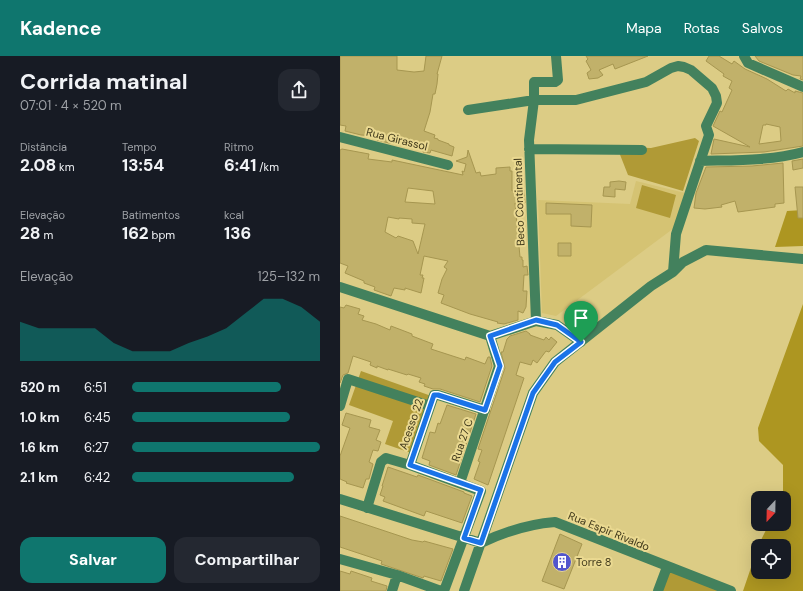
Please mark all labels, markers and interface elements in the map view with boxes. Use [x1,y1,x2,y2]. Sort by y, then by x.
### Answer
text: Kadence [20,16,101,41]
text: Mapa [626,19,662,37]
text: Rotas [684,19,720,37]
text: Salvos [742,19,783,37]
text: Corrida matinal [20,67,188,96]
button: share [278,69,320,111]
text: 07:01 · 4 × 520 m [20,97,122,114]
street label: Rua Girassol [365,125,429,153]
text: Distância [20,140,67,154]
text: Tempo [122,140,157,154]
text: Ritmo [224,140,254,154]
text: 2.08 [20,154,56,176]
text: 13:54 [122,154,164,176]
text: 6:41 [224,154,256,176]
street label: Beco Continental [510,158,528,246]
text: km [56,160,74,174]
text: /km [256,160,279,174]
text: Elevação [20,208,65,222]
text: Batimentos [122,208,180,222]
text: kcal [224,208,244,222]
text: 28 [20,222,40,244]
text: 162 [122,222,149,244]
text: 136 [224,222,251,244]
text: m [40,228,53,242]
text: bpm [149,228,175,242]
text: Elevação [20,268,73,285]
text: 125–132 m [258,268,320,285]
pin [564,301,598,342]
icon: arrive [570,307,592,329]
text: 520 m [20,379,60,396]
text: 6:51 [84,379,107,396]
street label: Acesso 22 [396,397,426,451]
text: 1.0 km [20,409,59,426]
text: 6:45 [84,409,111,426]
street label: Rua 27 C [448,417,476,463]
text: 1.6 km [20,439,59,456]
text: 6:27 [84,439,109,456]
text: 2.1 km [20,469,58,486]
text: 6:42 [84,469,110,486]
north arrow [751,491,791,531]
map controls [751,491,791,579]
street label: Rua Espir Rivaldo [566,508,652,554]
button: Salvar [20,537,166,583]
button: Compartilhar [174,537,320,583]
button: locate [751,539,791,579]
building icon: Torre 8 [551,551,573,573]
place label: Torre 8 [576,555,612,569]

